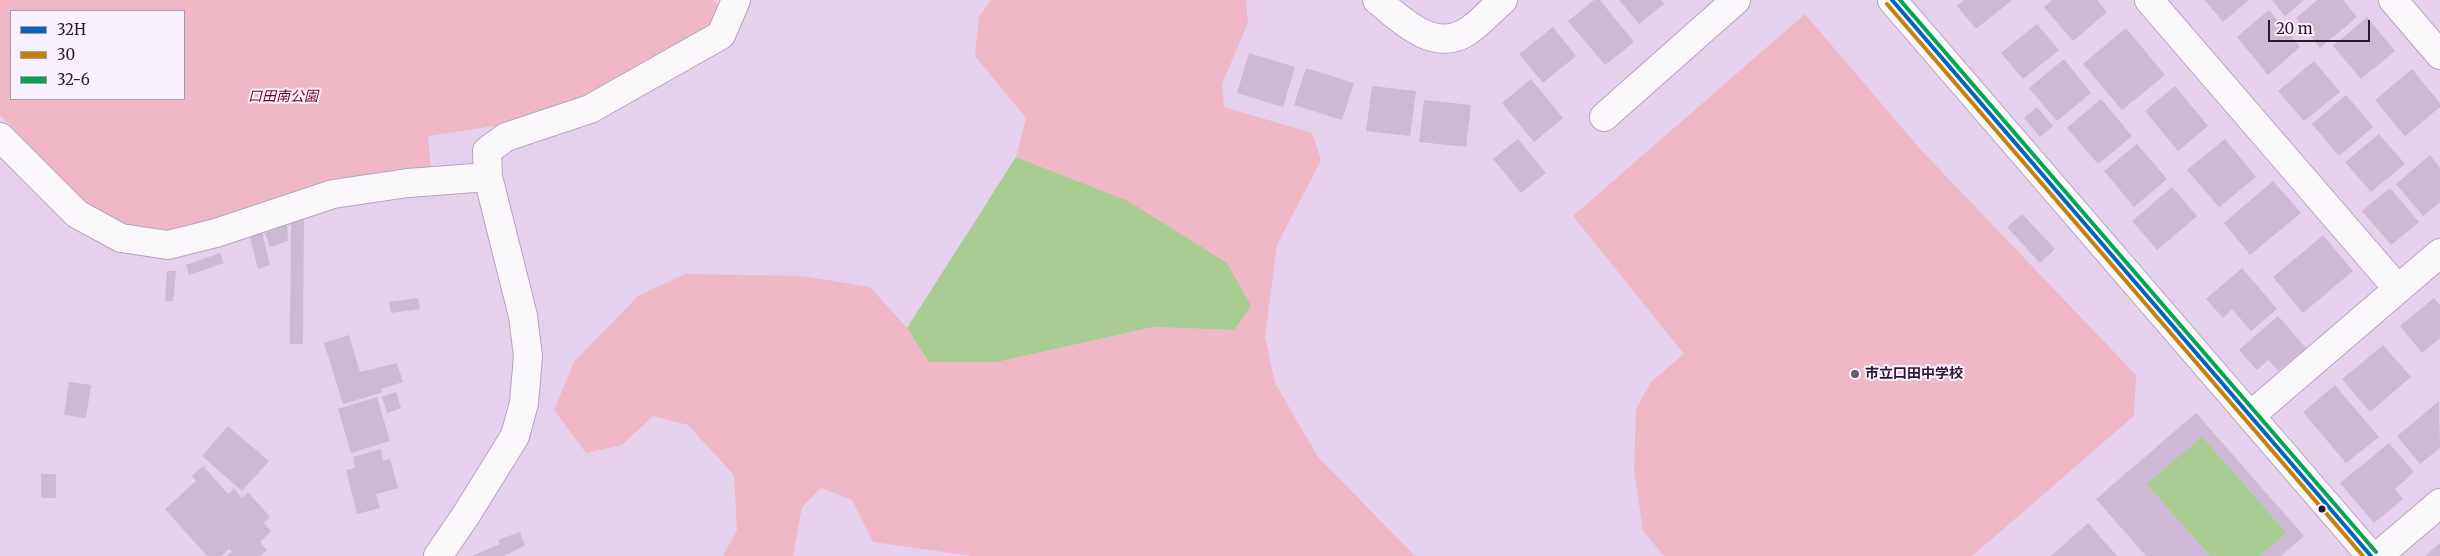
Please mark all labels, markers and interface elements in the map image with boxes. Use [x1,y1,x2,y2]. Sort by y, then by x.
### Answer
legend [10,10,185,100]
scale bar [2270,10,2372,42]
text: 20 m [2276,19,2313,38]
text: 32H [57,20,86,39]
text: 30 [57,45,75,64]
text: 32-6 [57,70,90,89]
park label: 口田南公園 [248,89,318,105]
place label: 市立口田中学校 [1865,366,1963,382]
marker: 市立口田中学校 [1849,368,1861,380]
unlabelled marker [2317,504,2327,514]

